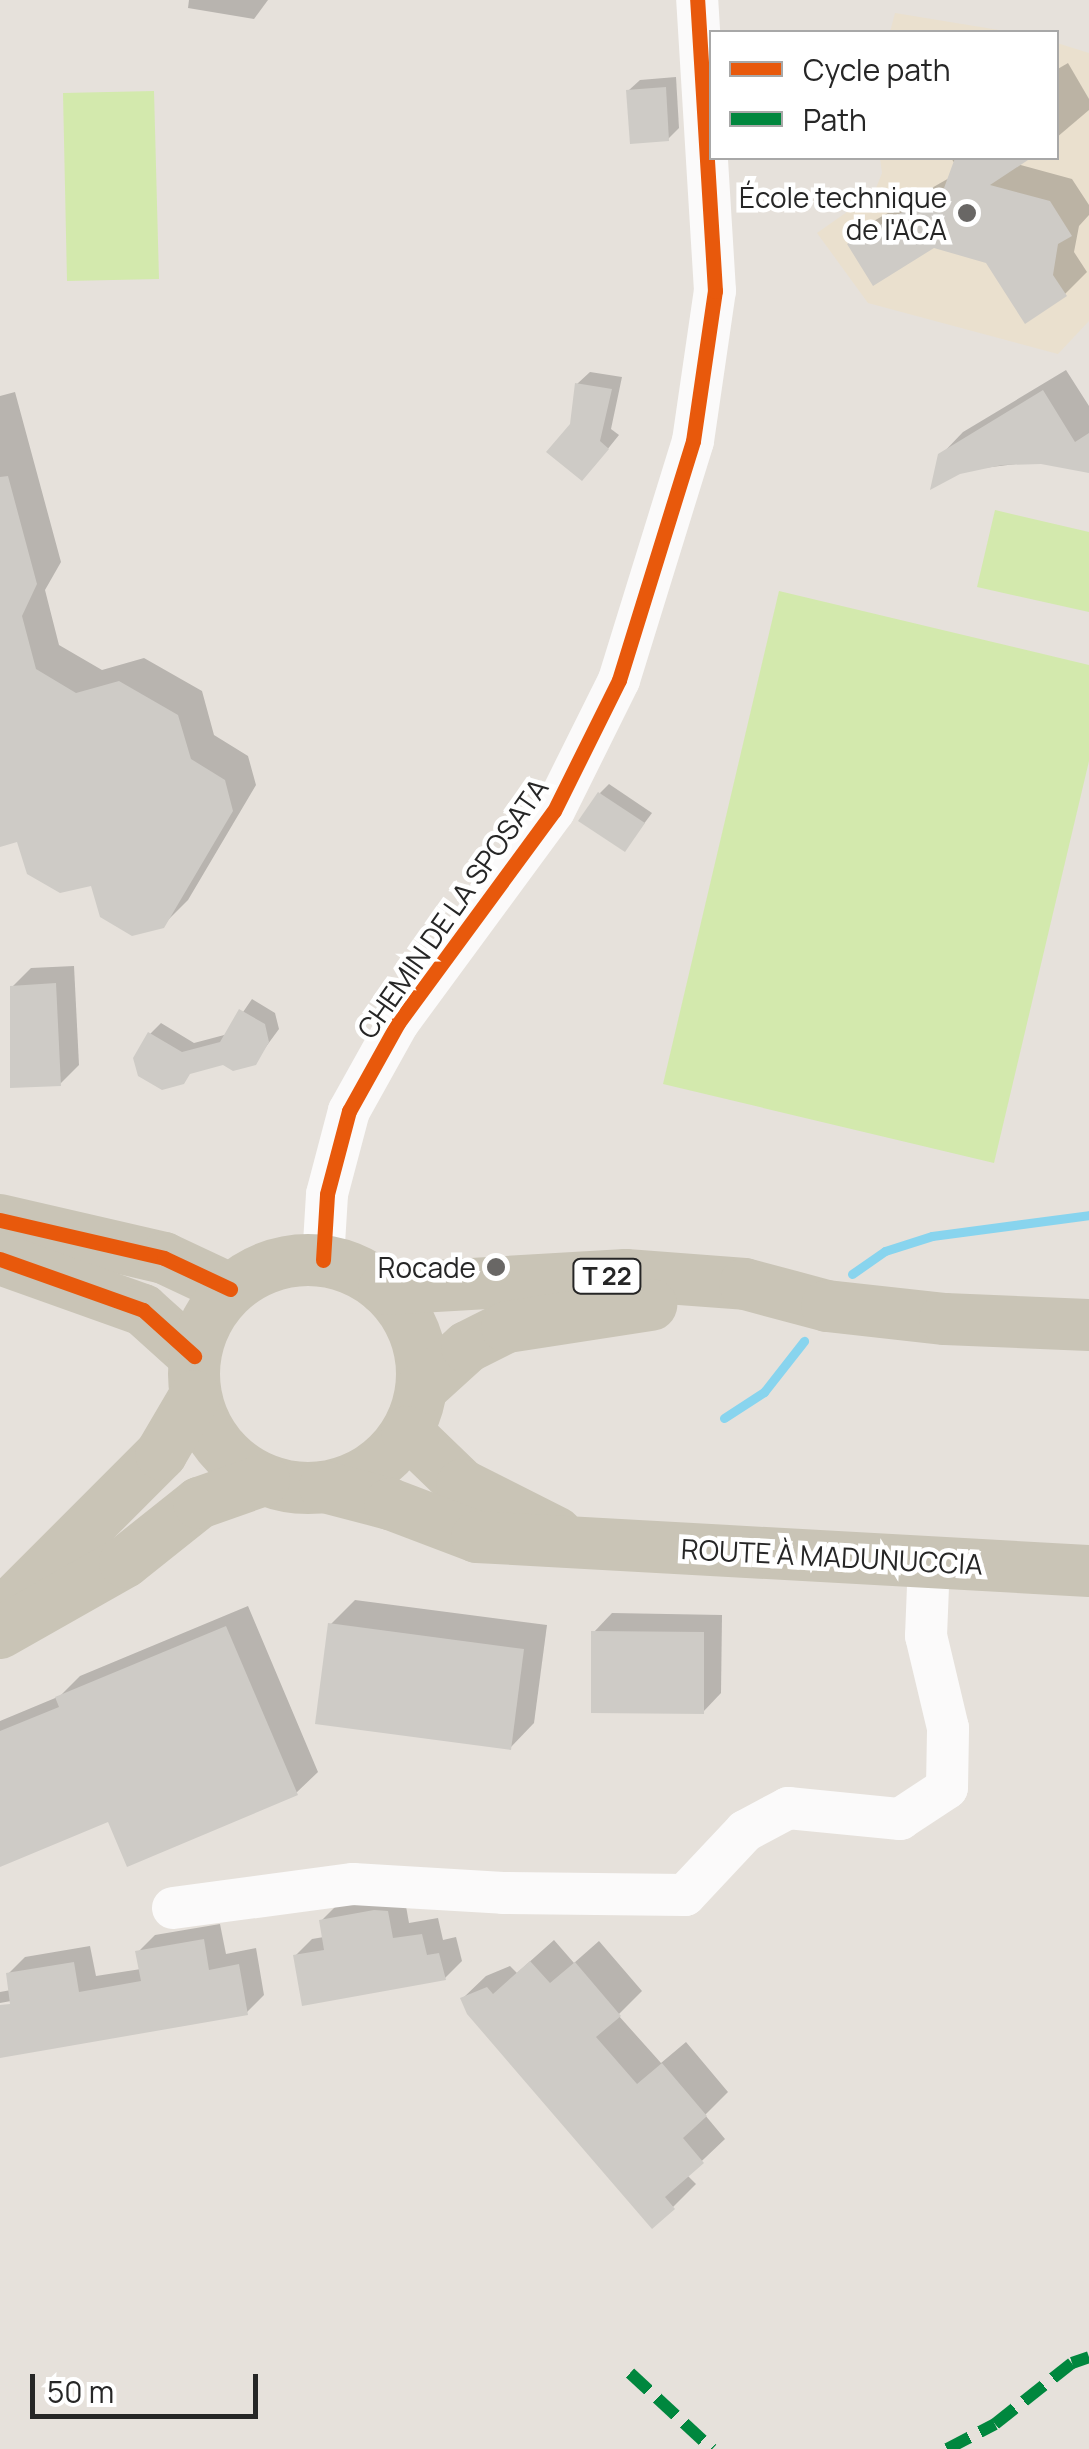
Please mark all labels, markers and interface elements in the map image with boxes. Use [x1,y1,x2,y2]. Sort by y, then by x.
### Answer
legend [709,30,1059,160]
text: Cycle path [803,49,951,90]
text: Path [803,99,867,140]
place label: École technique de l'ACA [739,180,947,246]
marker: École technique de l'ACA [956,202,978,224]
street label: CHEMIN DE LA SPOSATA [349,772,555,1044]
place label: Rocade [378,1250,476,1284]
marker: Rocade [485,1256,507,1278]
road number: T 22 [572,1256,642,1296]
street label: ROUTE À MADUNUCCIA [680,1531,984,1581]
scale bar [35,2354,262,2416]
text: 50 m [47,2371,114,2412]

